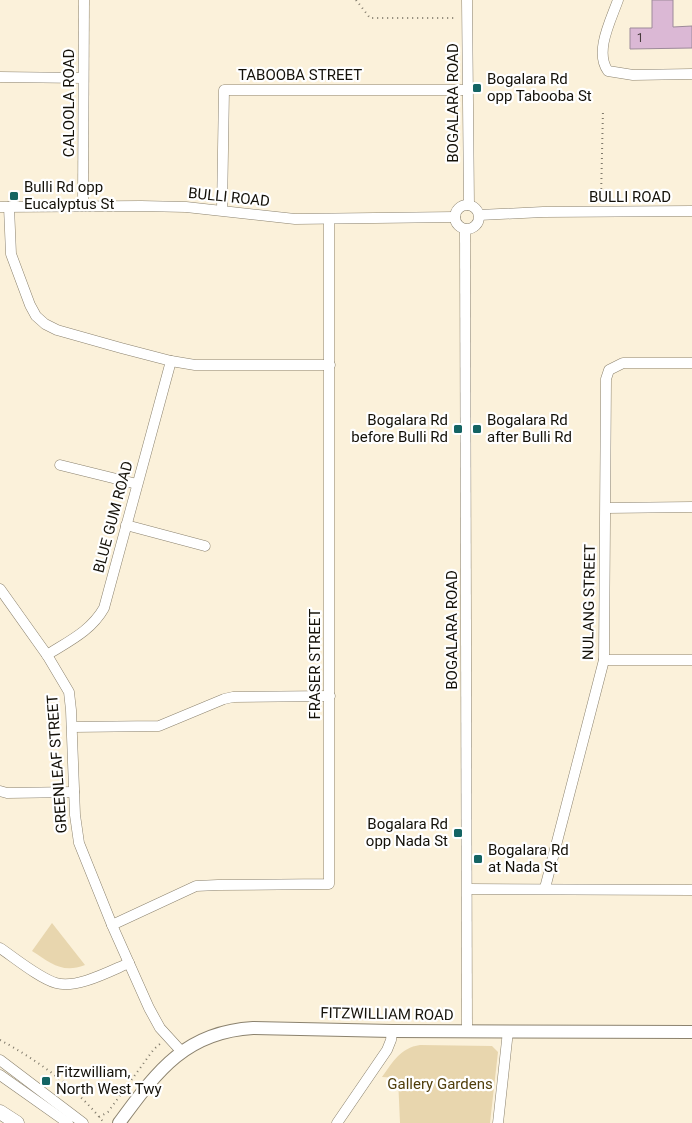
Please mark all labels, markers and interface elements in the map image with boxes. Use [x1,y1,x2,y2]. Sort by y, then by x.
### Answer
house number: 1 [637,31,643,45]
street label: BOGALARA ROAD [444,43,462,163]
street label: CALOOLA ROAD [60,49,78,157]
street label: TABOOBA STREET [238,66,362,84]
place label: Bogalara Rd opp Tabooba St [487,70,592,105]
marker: Bogalara Rd opp Tabooba St [471,82,483,94]
place label: Bulli Rd opp Eucalyptus St [24,178,114,213]
street label: BULLI ROAD [187,184,271,210]
street label: BULLI ROAD [589,188,671,206]
marker: Bulli Rd opp Eucalyptus St [8,190,20,202]
place label: Bogalara Rd before Bulli Rd [351,411,448,446]
place label: Bogalara Rd after Bulli Rd [487,411,572,446]
marker: Bogalara Rd before Bulli Rd [452,423,464,435]
marker: Bogalara Rd after Bulli Rd [471,423,483,435]
street label: BLUE GUM ROAD [89,459,137,575]
street label: NULANG STREET [579,544,599,660]
street label: BOGALARA ROAD [443,570,461,690]
street label: FRASER STREET [306,608,324,719]
street label: GREENLEAF STREET [43,694,71,834]
place label: Bogalara Rd opp Nada St [366,815,448,850]
marker: Bogalara Rd opp Nada St [452,827,464,839]
place label: Bogalara Rd at Nada St [488,841,569,876]
marker: Bogalara Rd at Nada St [472,853,484,865]
street label: FITZWILLIAM ROAD [320,1004,454,1024]
place label: Fitzwilliam, North West Twy [56,1063,162,1098]
marker: Fitzwilliam, North West Twy [40,1075,52,1087]
park label: Gallery Gardens [387,1075,493,1093]

